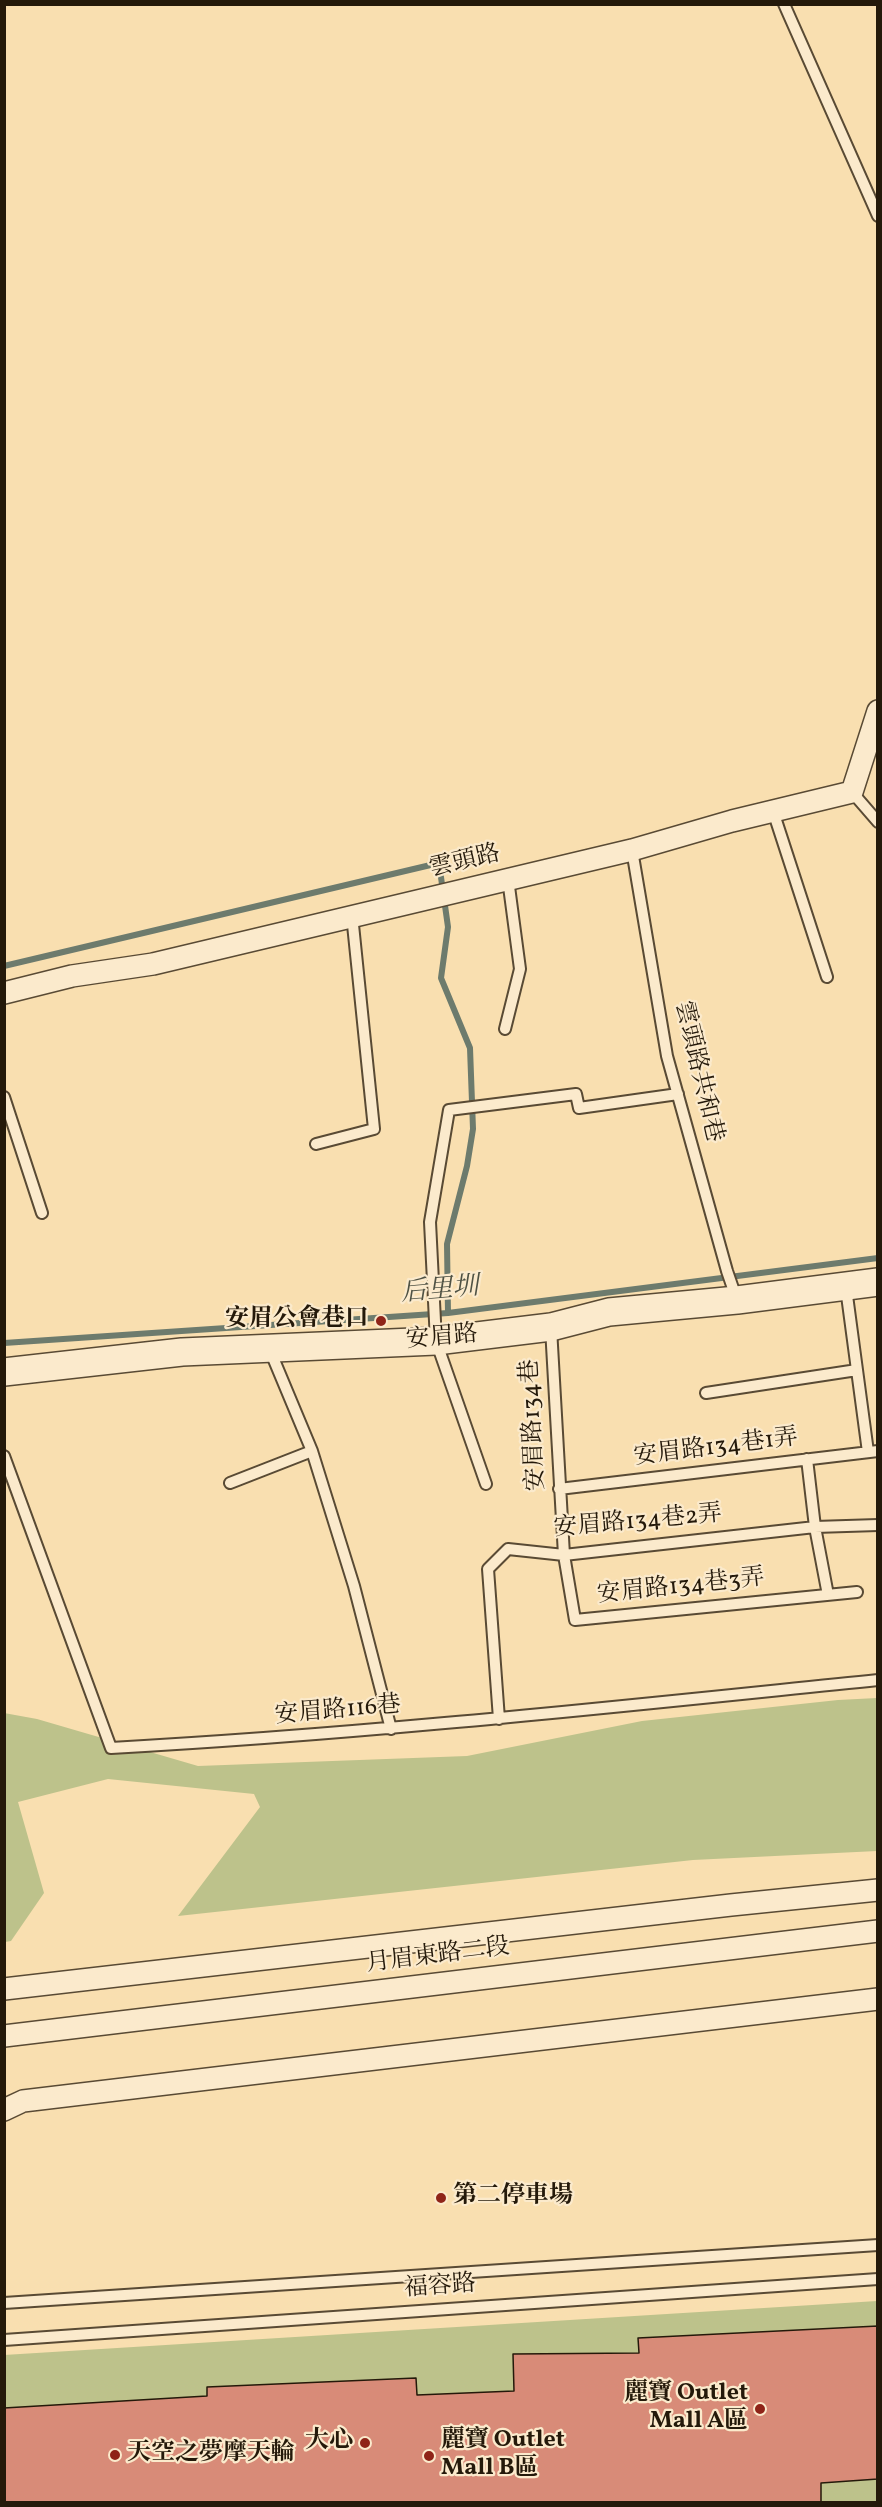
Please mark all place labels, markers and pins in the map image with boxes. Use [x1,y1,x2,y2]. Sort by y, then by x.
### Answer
place label: 安眉公會巷口 [225,1307,369,1335]
marker: 安眉公會巷口 [374,1314,388,1328]
place label: 第二停車場 [453,2184,573,2212]
marker: 第二停車場 [434,2191,448,2205]
place label: 麗寶 Outlet Mall A區 [624,2381,748,2437]
marker: 麗寶 Outlet Mall A區 [753,2402,767,2416]
place label: 麗寶 Outlet Mall B區 [441,2428,565,2484]
place label: 大心 [305,2429,353,2457]
marker: 大心 [358,2436,372,2450]
place label: 天空之夢摩天輪 [127,2441,295,2469]
marker: 天空之夢摩天輪 [108,2448,122,2462]
marker: 麗寶 Outlet Mall B區 [422,2449,436,2463]

